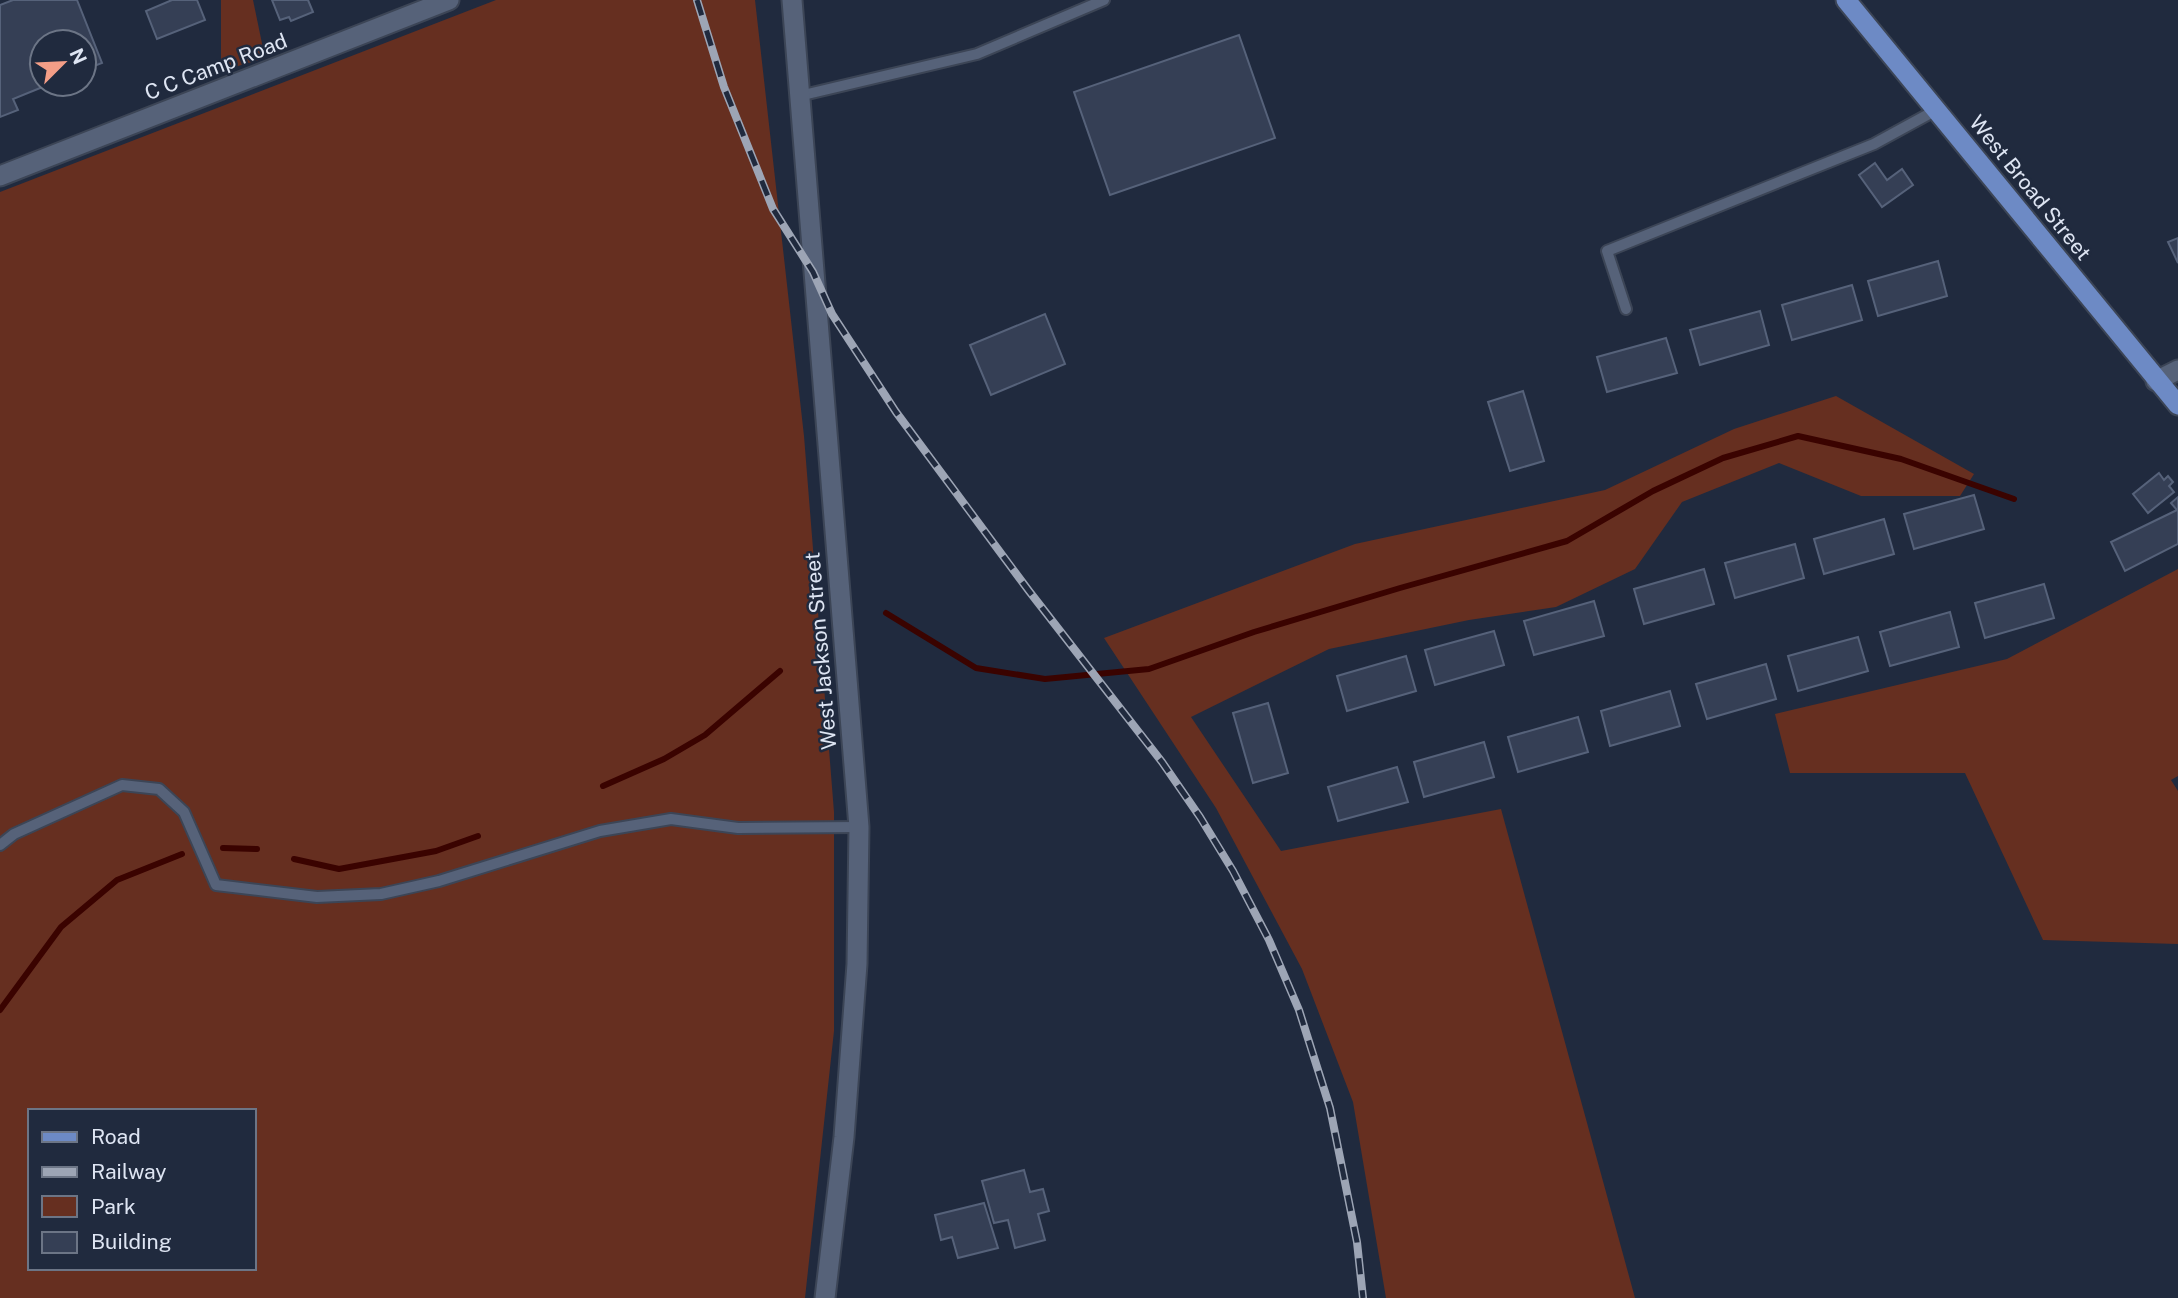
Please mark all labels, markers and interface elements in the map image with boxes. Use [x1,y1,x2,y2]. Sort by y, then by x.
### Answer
north arrow [28,28,98,98]
street label: C C Camp Road [141,28,291,105]
text: N [65,45,92,67]
street label: West Broad Street [1964,110,2096,265]
street label: West Jackson Street [799,551,842,751]
legend [28,1109,256,1270]
text: Road [91,1124,141,1149]
text: Railway [91,1159,167,1184]
text: Park [91,1194,136,1219]
text: Building [91,1229,172,1254]

